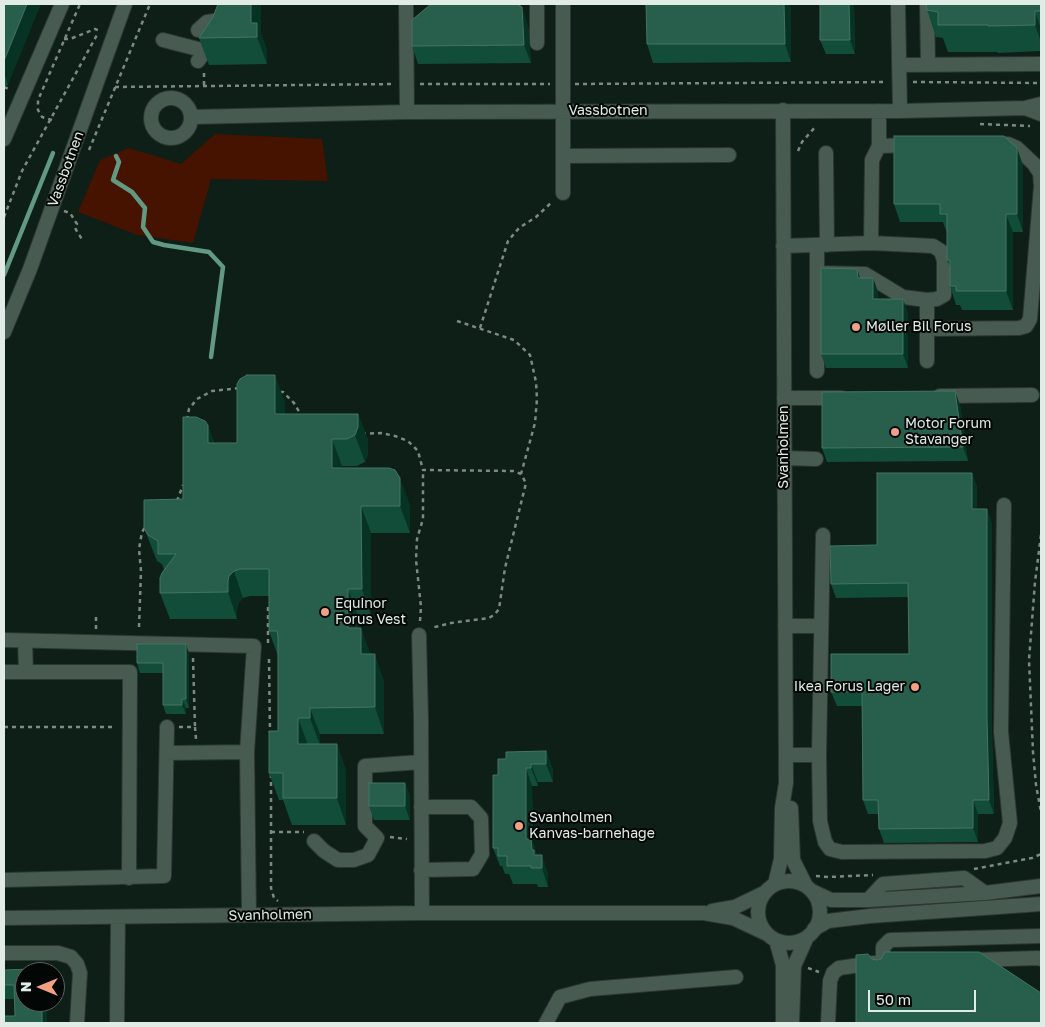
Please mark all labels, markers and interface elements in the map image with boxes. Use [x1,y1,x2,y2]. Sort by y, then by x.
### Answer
street label: Vassbotnen [568,103,648,119]
street label: Vassbotnen [45,129,87,209]
place label: Møller Bil Forus [866,319,971,335]
marker: Møller Bil Forus [850,321,862,333]
street label: Svanholmen [776,405,792,489]
place label: Motor Forum Stavanger [905,416,991,448]
marker: Motor Forum Stavanger [889,426,901,438]
place label: Equinor Forus Vest [335,596,406,628]
marker: Equinor Forus Vest [319,606,331,618]
place label: Ikea Forus Lager [794,679,905,695]
marker: Ikea Forus Lager [909,681,921,693]
place label: Svanholmen Kanvas-barnehage [529,810,655,842]
marker: Svanholmen Kanvas-barnehage [513,820,525,832]
street label: Svanholmen [228,906,312,924]
north arrow [15,962,65,1012]
scale bar [870,980,978,1012]
text: N [17,982,34,992]
text: 50 m [876,990,911,1008]

